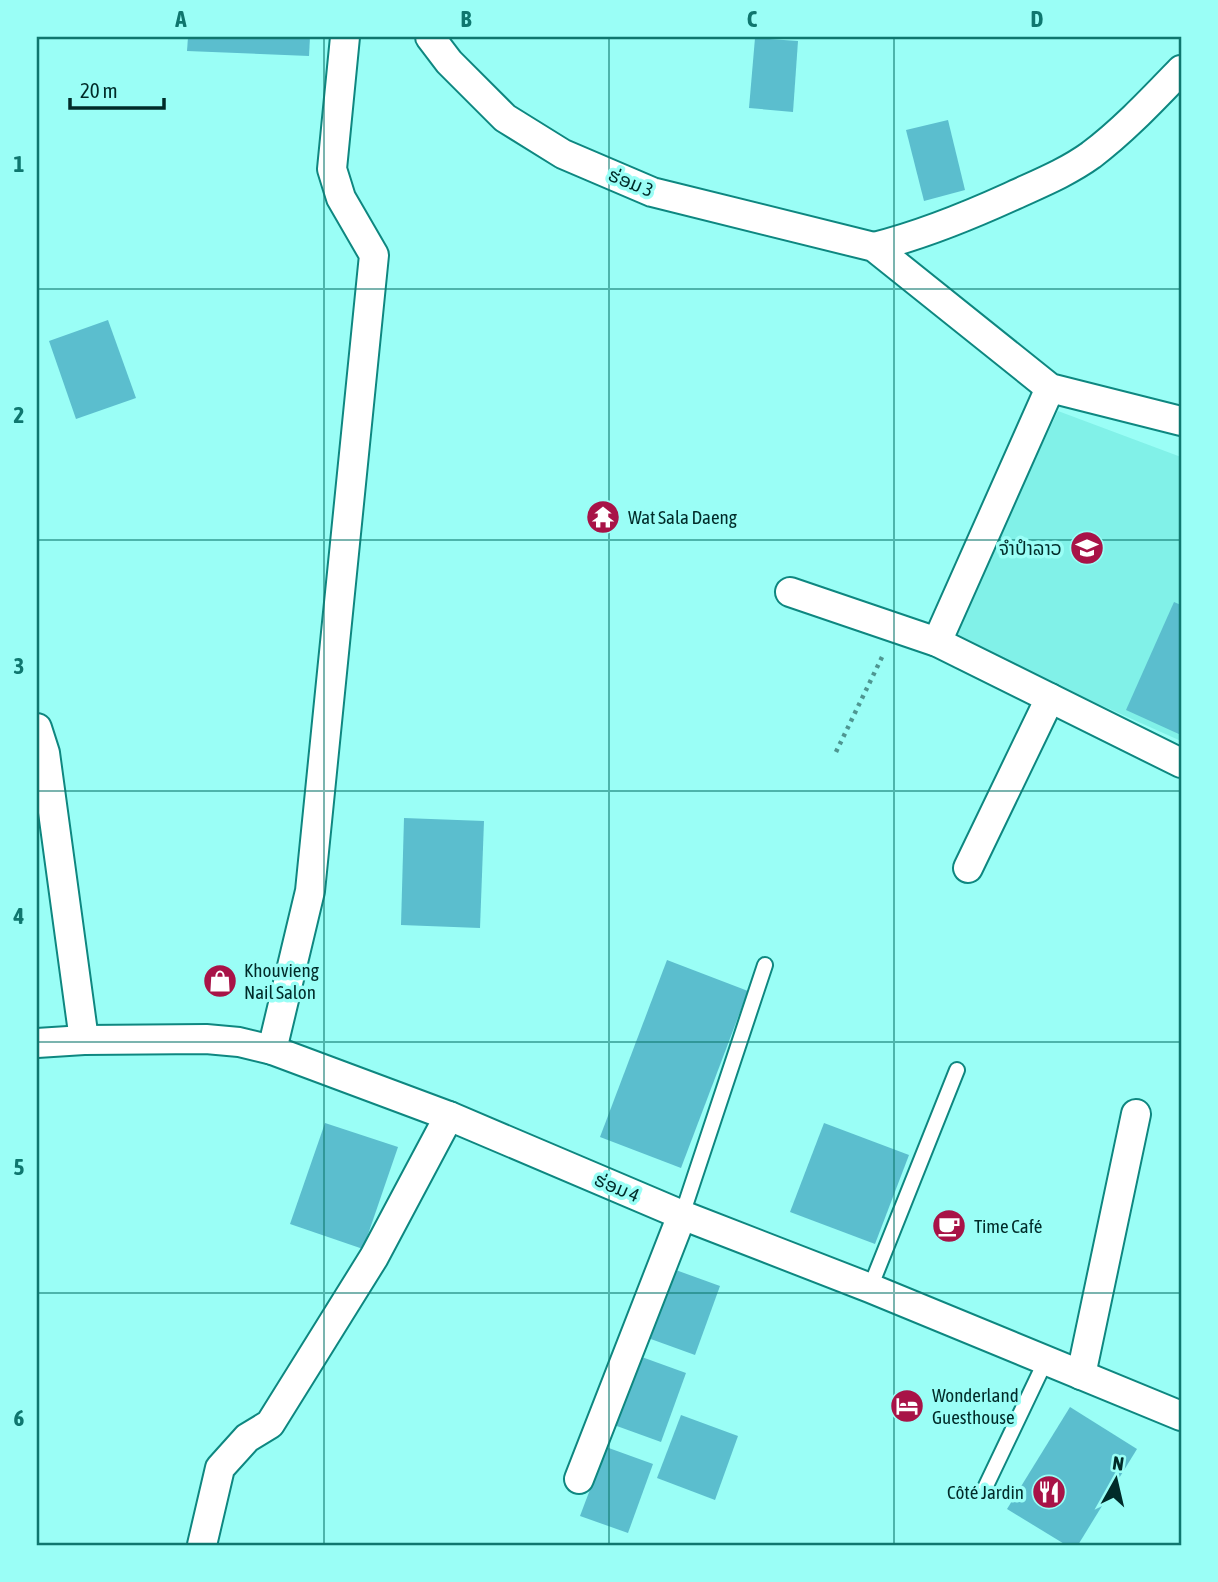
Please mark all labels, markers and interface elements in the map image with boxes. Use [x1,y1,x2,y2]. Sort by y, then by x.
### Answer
text: A [174,6,187,32]
text: B [461,6,472,32]
text: C [747,6,758,32]
text: D [1031,6,1044,32]
scale bar [70,66,164,110]
text: 20 m [80,78,118,102]
text: 1 [14,151,25,177]
street label: ຮ່ອມ 3 [605,163,657,201]
text: 2 [14,402,24,428]
temple icon: Wat Sala Daeng [584,498,622,536]
place label: Wat Sala Daeng [628,506,738,528]
school or university icon: ຈຳປຳລາວ [1068,529,1106,567]
place label: ຈຳປຳລາວ [999,537,1062,559]
text: 3 [14,653,24,679]
text: 4 [13,903,25,929]
place label: Khouvieng Nail Salon [244,959,320,1003]
shop icon: Khouvieng Nail Salon [201,962,239,1000]
text: 5 [14,1154,25,1180]
street label: ຮ່ອມ 4 [591,1168,643,1206]
cafe icon: Time Café [930,1207,968,1245]
place label: Time Café [974,1215,1043,1237]
place label: Wonderland Guesthouse [932,1384,1019,1428]
hotel icon: Wonderland Guesthouse [888,1387,926,1425]
text: 6 [14,1405,25,1431]
north arrow [1082,1446,1152,1516]
text: N [1111,1451,1125,1475]
restaurant icon: Côté Jardin [1030,1473,1068,1511]
place label: Côté Jardin [947,1481,1024,1503]

